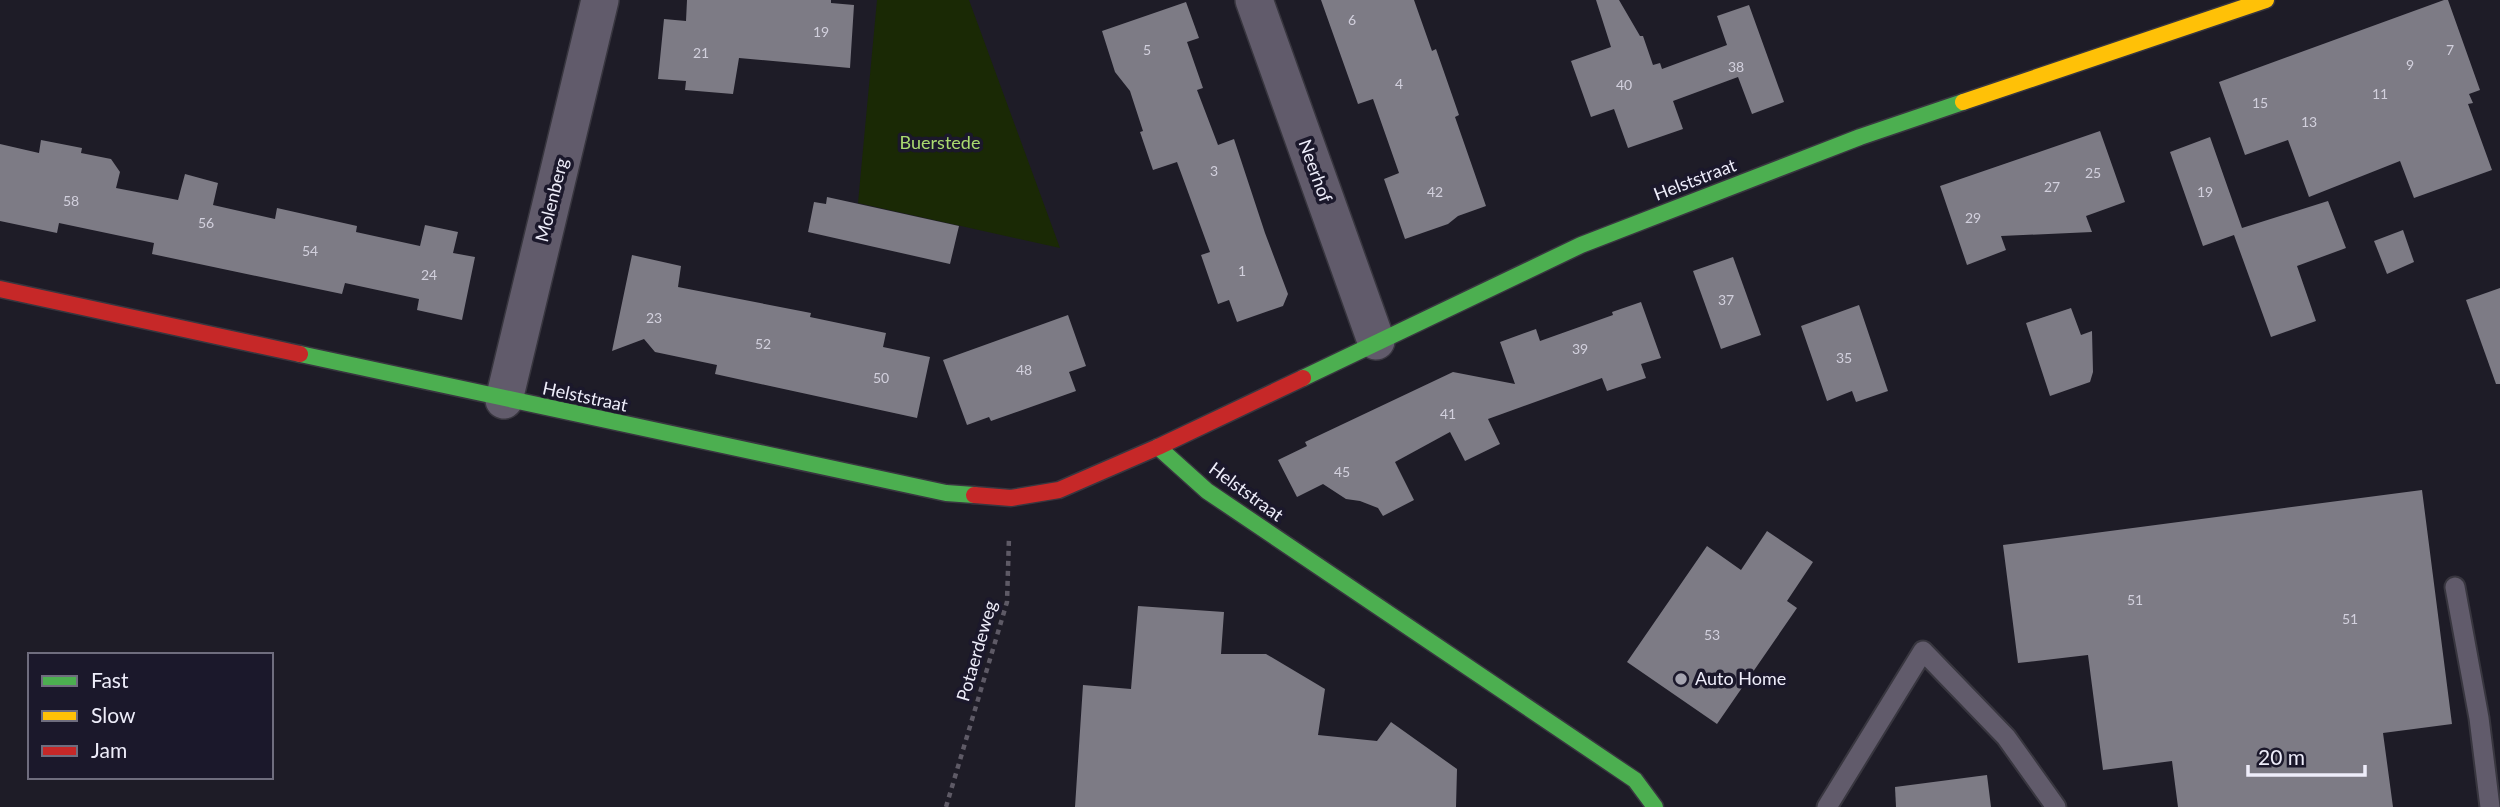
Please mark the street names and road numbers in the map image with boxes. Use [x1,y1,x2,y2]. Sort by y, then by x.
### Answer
street label: Neerhof [1294,136,1338,206]
street label: Helststraat [1650,153,1739,205]
street label: Molenberg [530,156,572,244]
street label: Helststraat [541,376,630,416]
street label: Helststraat [1205,457,1288,526]
street label: Potaerdeweg [951,598,1001,704]

